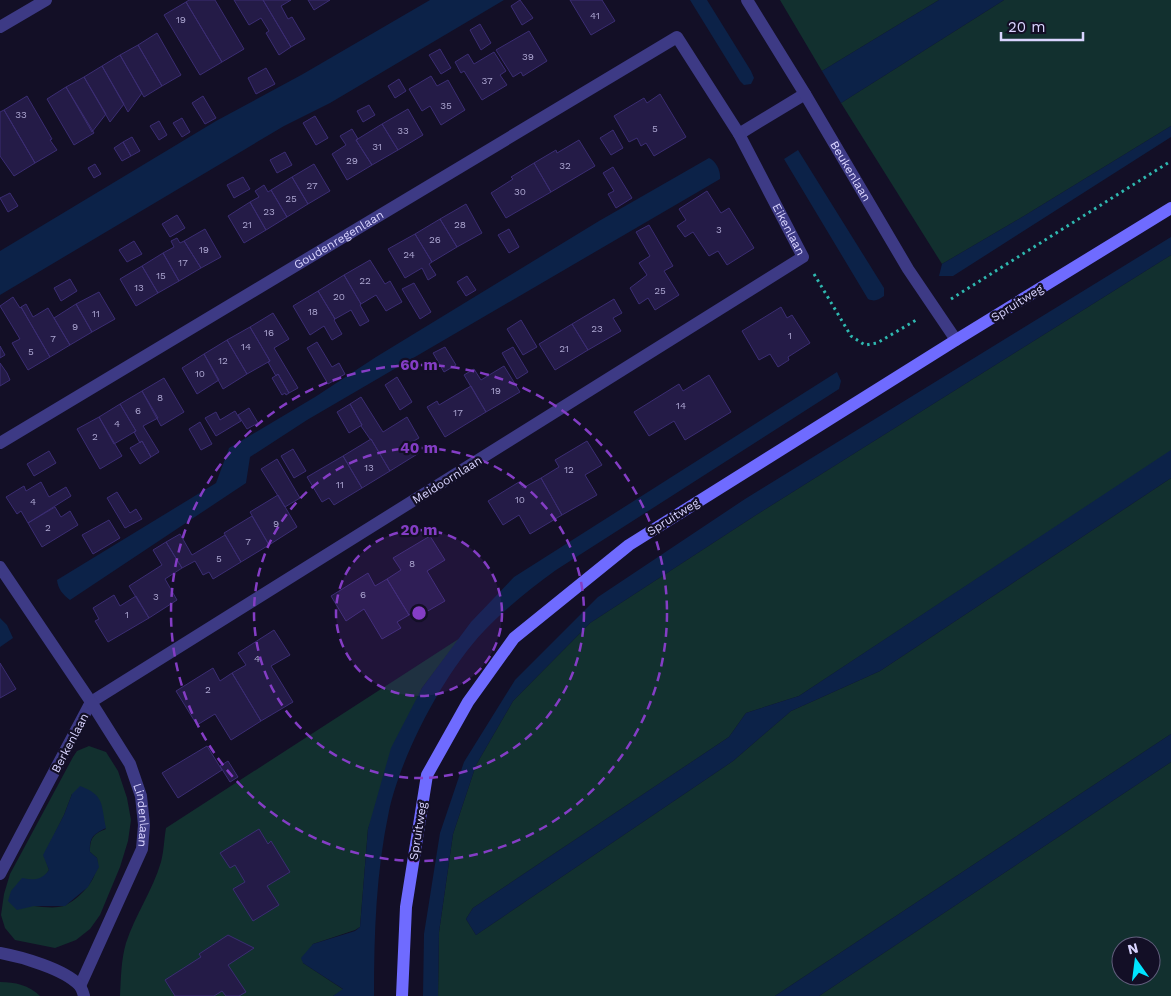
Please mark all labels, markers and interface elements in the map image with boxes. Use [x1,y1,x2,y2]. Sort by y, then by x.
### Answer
house number: 41 [590,10,600,21]
scale bar [1001,10,1084,42]
house number: 19 [176,14,186,25]
text: 20 m [1008,18,1046,36]
house number: 39 [522,51,534,62]
house number: 37 [481,75,493,86]
house number: 35 [440,100,452,111]
house number: 33 [15,109,27,120]
house number: 5 [652,123,658,134]
house number: 33 [397,125,409,136]
street label: Beukenlaan [827,138,874,204]
house number: 31 [372,141,382,152]
house number: 29 [346,155,358,166]
house number: 32 [559,160,571,171]
house number: 27 [306,180,318,191]
house number: 30 [514,186,526,197]
house number: 25 [285,193,297,204]
street label: Eikenlaan [769,201,808,258]
house number: 23 [263,206,275,217]
street label: Goudenregenlaan [291,208,386,272]
house number: 21 [242,219,252,230]
house number: 28 [454,219,466,230]
house number: 3 [716,224,722,235]
house number: 26 [429,234,441,245]
house number: 19 [199,244,209,255]
house number: 24 [403,249,415,260]
house number: 17 [178,257,188,268]
house number: 15 [156,270,166,281]
house number: 22 [359,275,371,286]
street label: Spruitweg [988,281,1046,325]
house number: 13 [134,282,144,293]
house number: 25 [654,285,666,296]
house number: 20 [333,291,345,302]
house number: 18 [308,306,318,317]
house number: 11 [92,308,100,319]
house number: 9 [72,321,78,332]
house number: 23 [591,323,603,334]
house number: 16 [264,327,274,338]
house number: 1 [788,330,792,341]
house number: 7 [50,333,56,344]
house number: 14 [241,341,251,352]
house number: 21 [559,343,569,354]
house number: 5 [28,346,34,357]
house number: 12 [218,355,228,366]
text: 60 m [400,356,438,374]
house number: 10 [195,368,205,379]
house number: 19 [491,385,501,396]
house number: 8 [157,392,163,403]
house number: 14 [676,400,686,411]
house number: 6 [135,405,141,416]
house number: 17 [453,407,463,418]
house number: 4 [114,418,120,429]
house number: 2 [92,431,98,442]
text: 40 m [400,439,438,457]
street label: Meidoornlaan [410,453,484,507]
house number: 13 [364,462,374,473]
house number: 12 [564,464,574,475]
house number: 11 [336,479,344,490]
house number: 10 [515,494,525,505]
street label: Spruitweg [644,495,702,539]
house number: 4 [30,496,36,507]
house number: 9 [273,518,279,529]
text: 20 m [400,521,438,539]
house number: 2 [45,522,51,533]
house number: 7 [245,536,251,547]
house number: 5 [216,553,222,564]
house number: 8 [409,558,415,569]
house number: 6 [360,589,366,600]
house number: 3 [153,591,159,602]
centre of rings [410,604,428,622]
house number: 1 [125,609,129,620]
house number: 4 [254,653,260,664]
house number: 2 [205,684,211,695]
street label: Berkenlaan [48,711,92,775]
street label: Lindenlaan [130,781,151,848]
street label: Spruitweg [406,800,430,861]
north arrow [1111,936,1161,986]
text: N [1126,939,1140,957]

